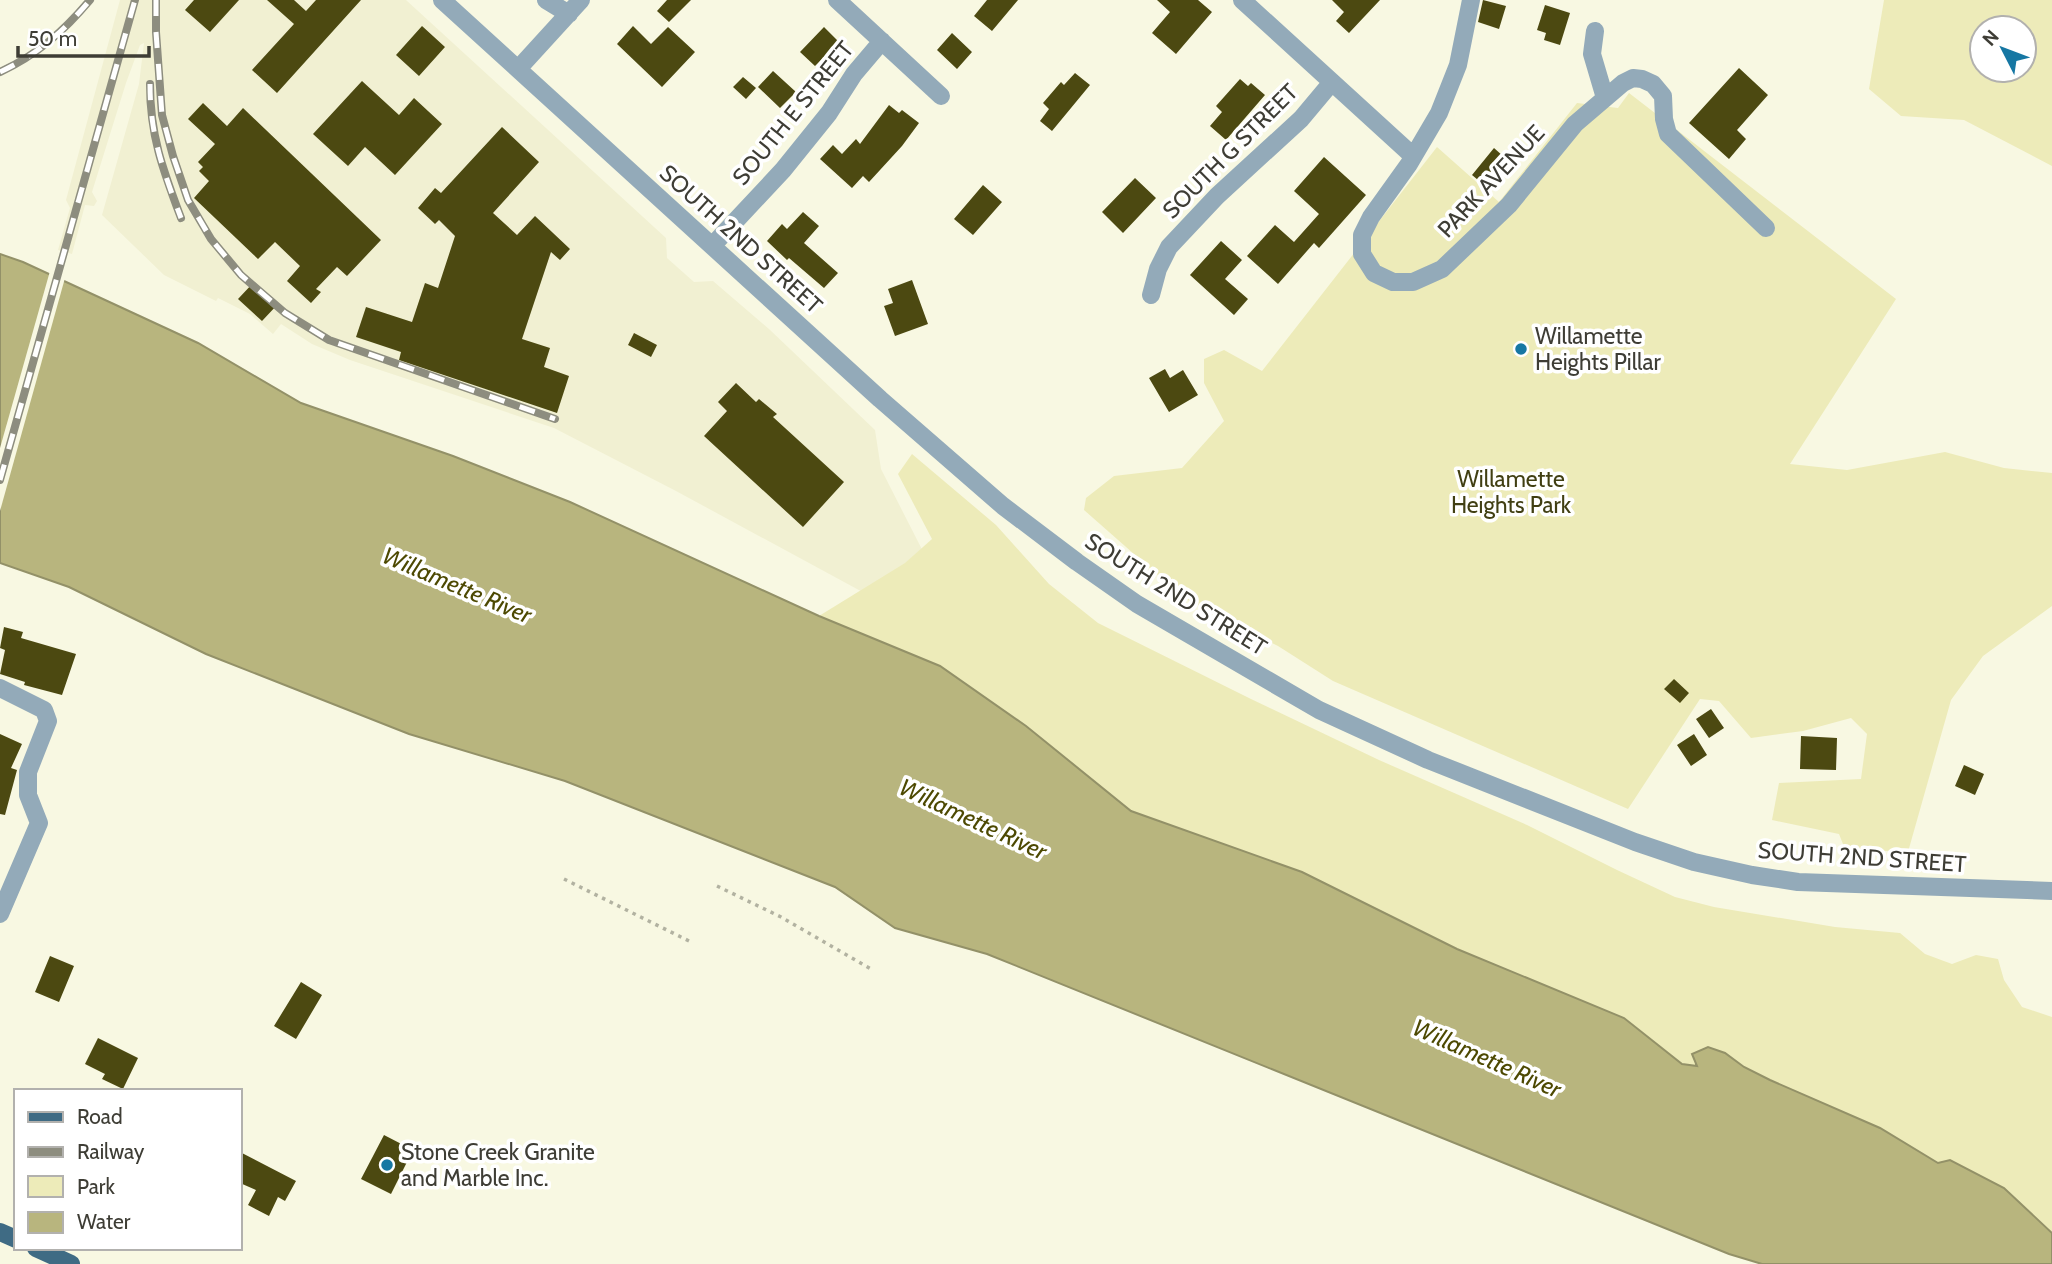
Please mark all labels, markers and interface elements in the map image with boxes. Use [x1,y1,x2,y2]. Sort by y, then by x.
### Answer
scale bar [18,14,149,58]
north arrow [1968,14,2038,84]
text: N [1978,25,2004,51]
text: 50 m [28,26,77,51]
street label: SOUTH E STREET [727,36,859,190]
street label: SOUTH G STREET [1157,78,1303,224]
street label: PARK AVENUE [1432,119,1550,243]
street label: SOUTH 2ND STREET [654,159,828,319]
place label: Willamette Heights Pillar [1535,322,1662,376]
marker: Willamette Heights Pillar [1513,341,1529,357]
park label: Willamette Heights Park [1451,465,1572,519]
street label: SOUTH 2ND STREET [1080,527,1272,661]
water label: Willamette River [378,541,537,630]
water label: Willamette River [895,772,1053,866]
street label: SOUTH 2ND STREET [1757,836,1967,878]
water label: Willamette River [1408,1012,1567,1104]
legend [14,1089,242,1250]
text: Road [77,1104,123,1129]
place label: Stone Creek Granite and Marble Inc. [401,1138,595,1192]
text: Railway [77,1139,145,1164]
marker: Stone Creek Granite and Marble Inc. [379,1157,395,1173]
text: Park [77,1174,115,1199]
text: Water [77,1209,131,1234]

